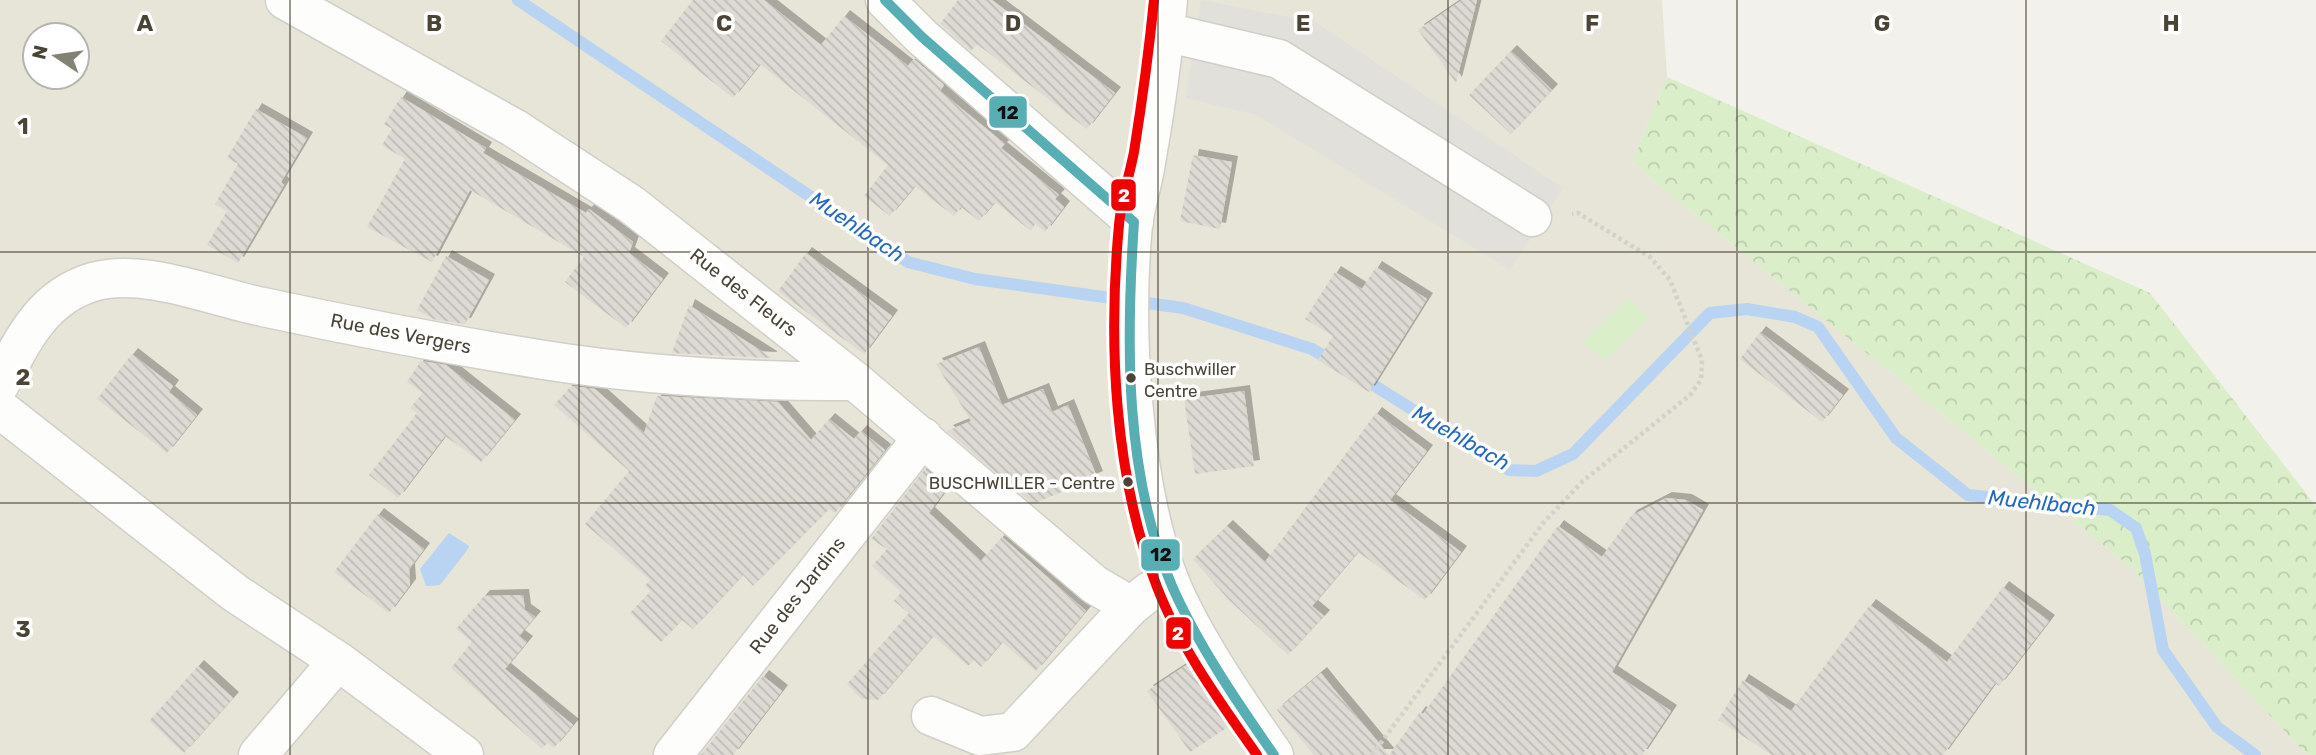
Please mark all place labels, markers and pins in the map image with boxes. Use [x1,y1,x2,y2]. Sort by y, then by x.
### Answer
place label: Buschwiller Centre [1144,359,1236,401]
marker: Buschwiller Centre [1124,371,1138,385]
place label: BUSCHWILLER - Centre [929,473,1115,493]
marker: BUSCHWILLER - Centre [1121,475,1135,489]

